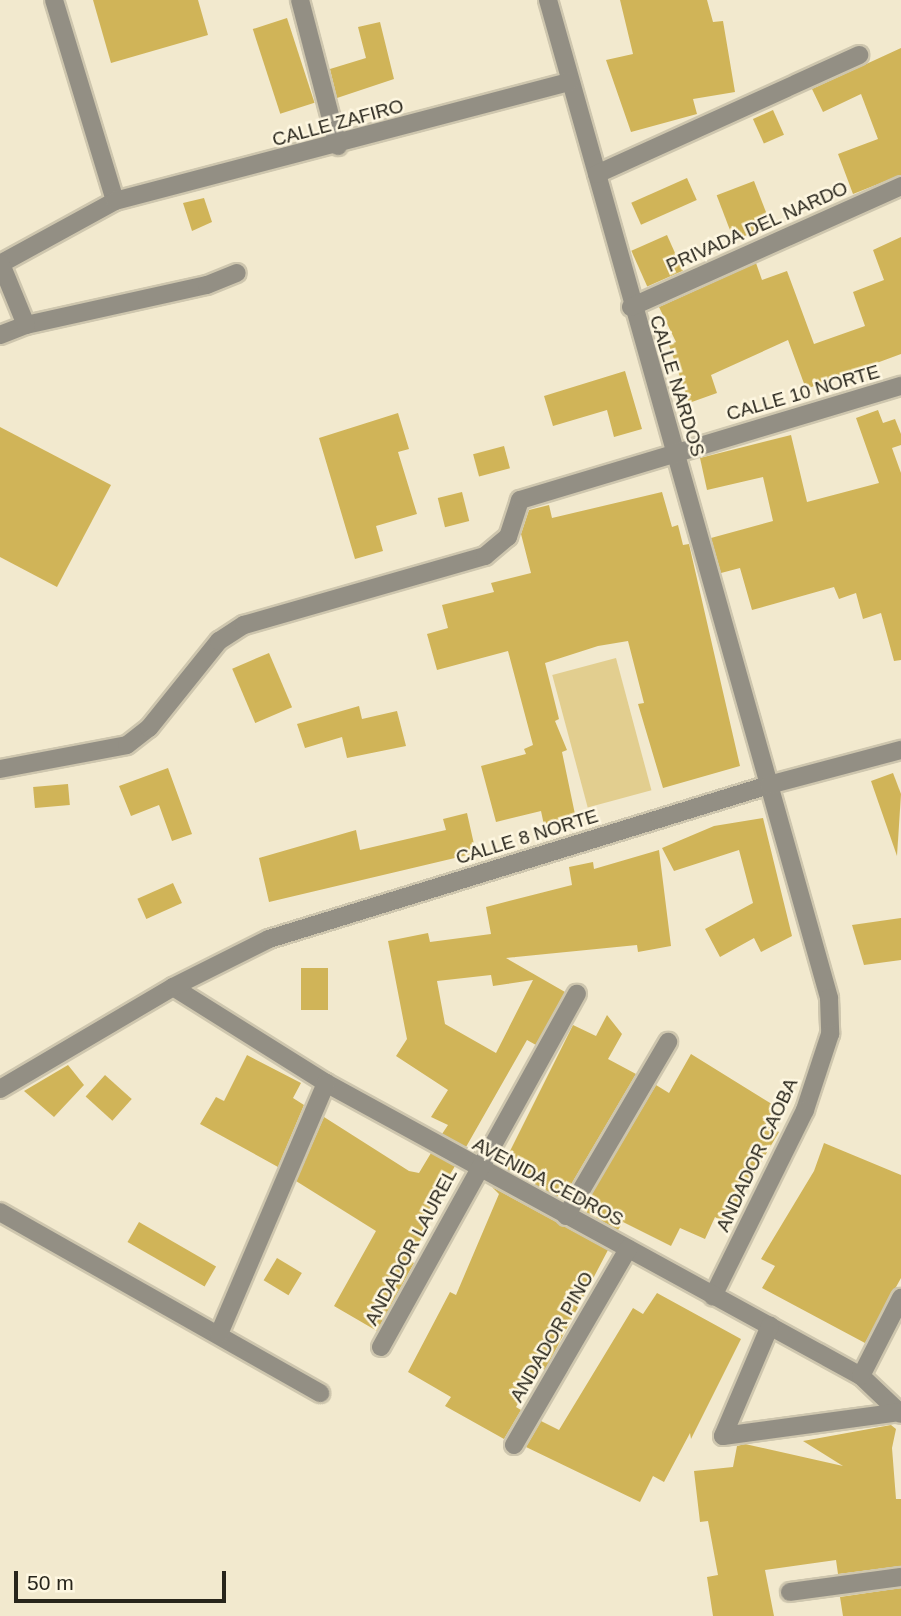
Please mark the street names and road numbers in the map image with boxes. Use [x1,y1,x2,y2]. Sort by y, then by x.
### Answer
street label: CALLE ZAFIRO [270,94,406,152]
street label: PRIVADA DEL NARDO [662,176,852,278]
street label: CALLE NARDOS [645,312,709,460]
street label: CALLE 10 NORTE [724,360,882,426]
street label: CALLE 8 NORTE [453,805,601,869]
street label: ANDADOR CAOBA [711,1075,803,1235]
street label: AVENIDA CEDROS [468,1132,628,1232]
street label: ANDADOR LAUREL [360,1165,462,1329]
street label: ANDADOR PINO [505,1268,599,1406]

